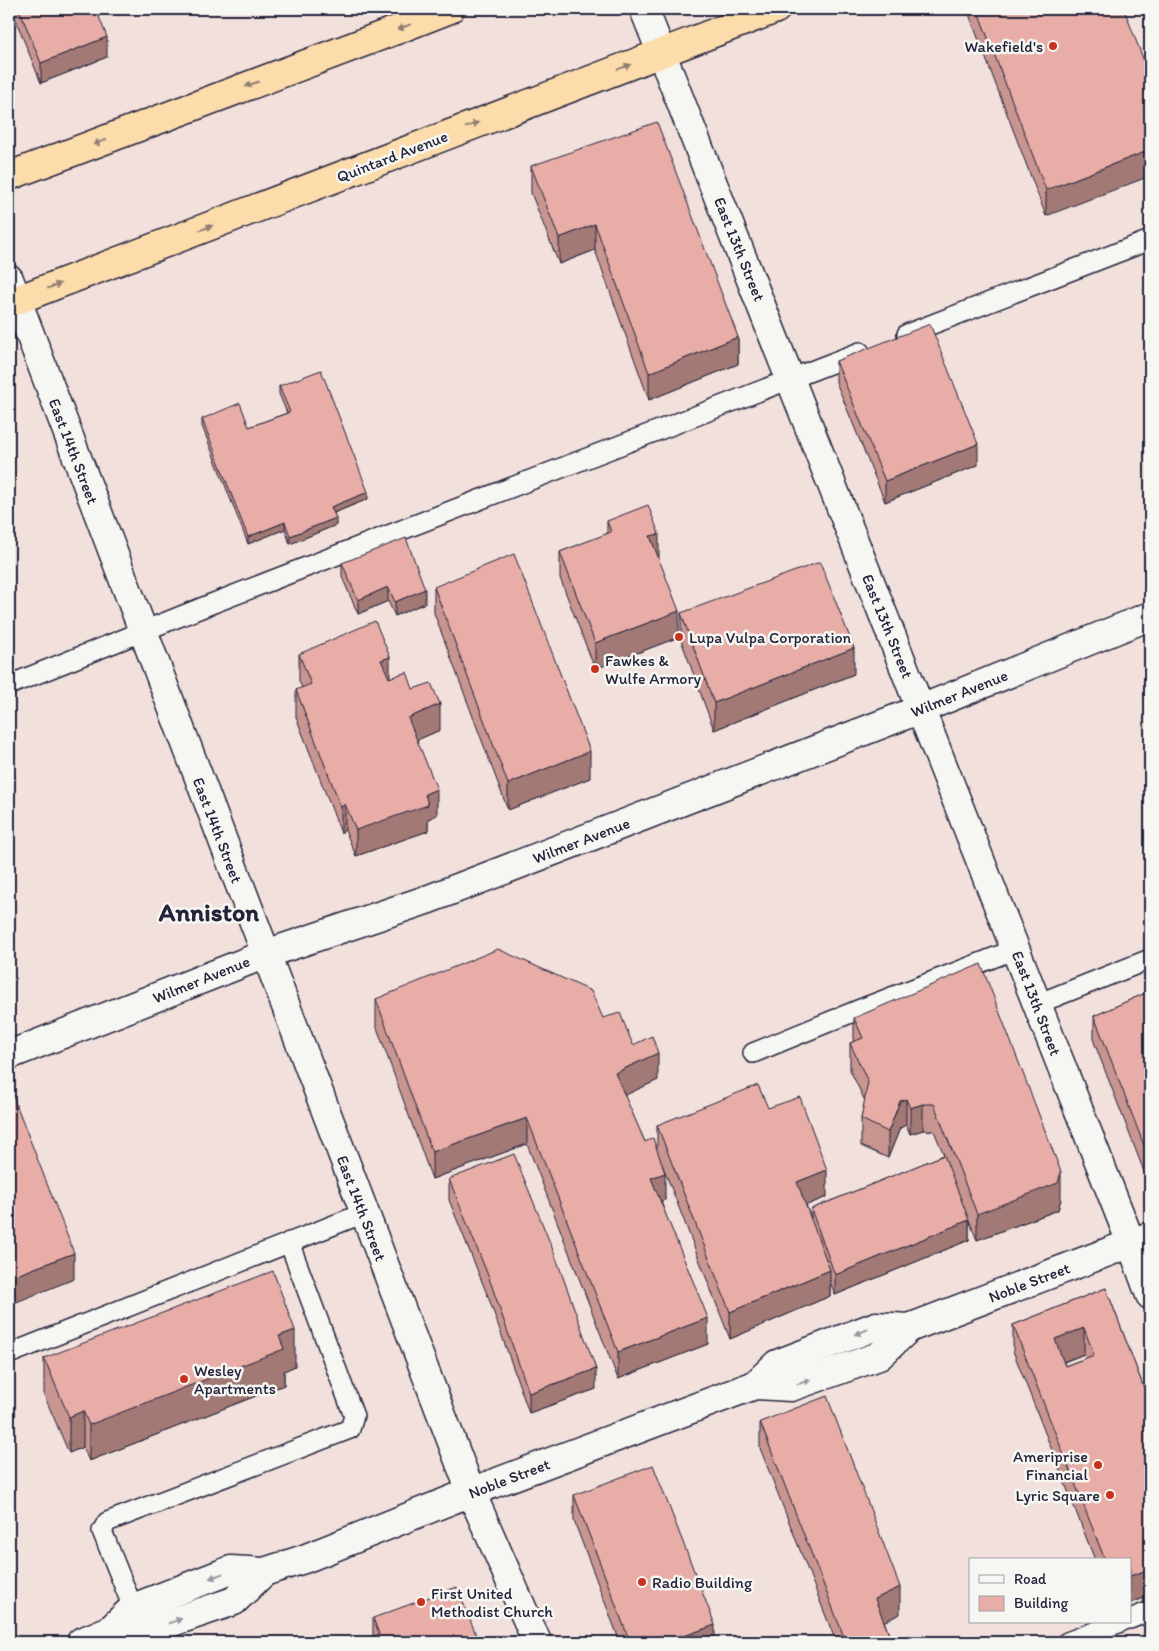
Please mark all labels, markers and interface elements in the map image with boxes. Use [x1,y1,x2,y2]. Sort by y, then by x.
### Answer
one-way arrow [397,24,412,31]
place label: Wakefield's [964,37,1043,56]
marker: Wakefield's [1047,40,1059,52]
one-way arrow [617,63,632,71]
one-way arrow [245,81,260,88]
one-way arrow [465,121,479,129]
street label: Quintard Avenue [334,126,451,186]
one-way arrow [93,139,108,146]
street label: East 13th Street [710,194,769,304]
one-way arrow [199,223,213,231]
one-way arrow [47,282,62,290]
street label: East 14th Street [45,396,102,507]
street label: East 13th Street [858,571,917,681]
place label: Lupa Vulpa Corporation [689,628,852,647]
marker: Lupa Vulpa Corporation [673,631,685,643]
place label: Fawkes & Wulfe Armory [605,651,701,688]
marker: Fawkes & Wulfe Armory [589,663,601,675]
street label: Wilmer Avenue [908,665,1010,722]
street label: East 14th Street [189,775,246,886]
street label: Wilmer Avenue [530,813,633,868]
district label: Anniston [158,896,259,928]
street label: East 13th Street [1008,948,1065,1058]
street label: Wilmer Avenue [150,951,252,1008]
street label: East 14th Street [333,1153,390,1264]
street label: Noble Street [986,1258,1073,1307]
one-way arrow [853,1328,868,1336]
place label: Wesley Apartments [194,1361,276,1398]
marker: Wesley Apartments [178,1373,190,1385]
one-way arrow [796,1378,811,1385]
place label: Ameriprise Financial [1013,1447,1088,1484]
street label: Noble Street [466,1454,553,1503]
marker: Ameriprise Financial [1092,1459,1104,1471]
place label: Lyric Square [1016,1486,1100,1505]
marker: Lyric Square [1104,1489,1116,1501]
legend [969,1558,1132,1624]
text: Road [1014,1570,1047,1588]
one-way arrow [208,1572,223,1580]
place label: Radio Building [652,1573,753,1592]
marker: Radio Building [636,1576,648,1588]
place label: First United Methodist Church [431,1584,553,1621]
text: Building [1014,1594,1068,1612]
marker: First United Methodist Church [415,1596,427,1608]
one-way arrow [168,1617,183,1625]

